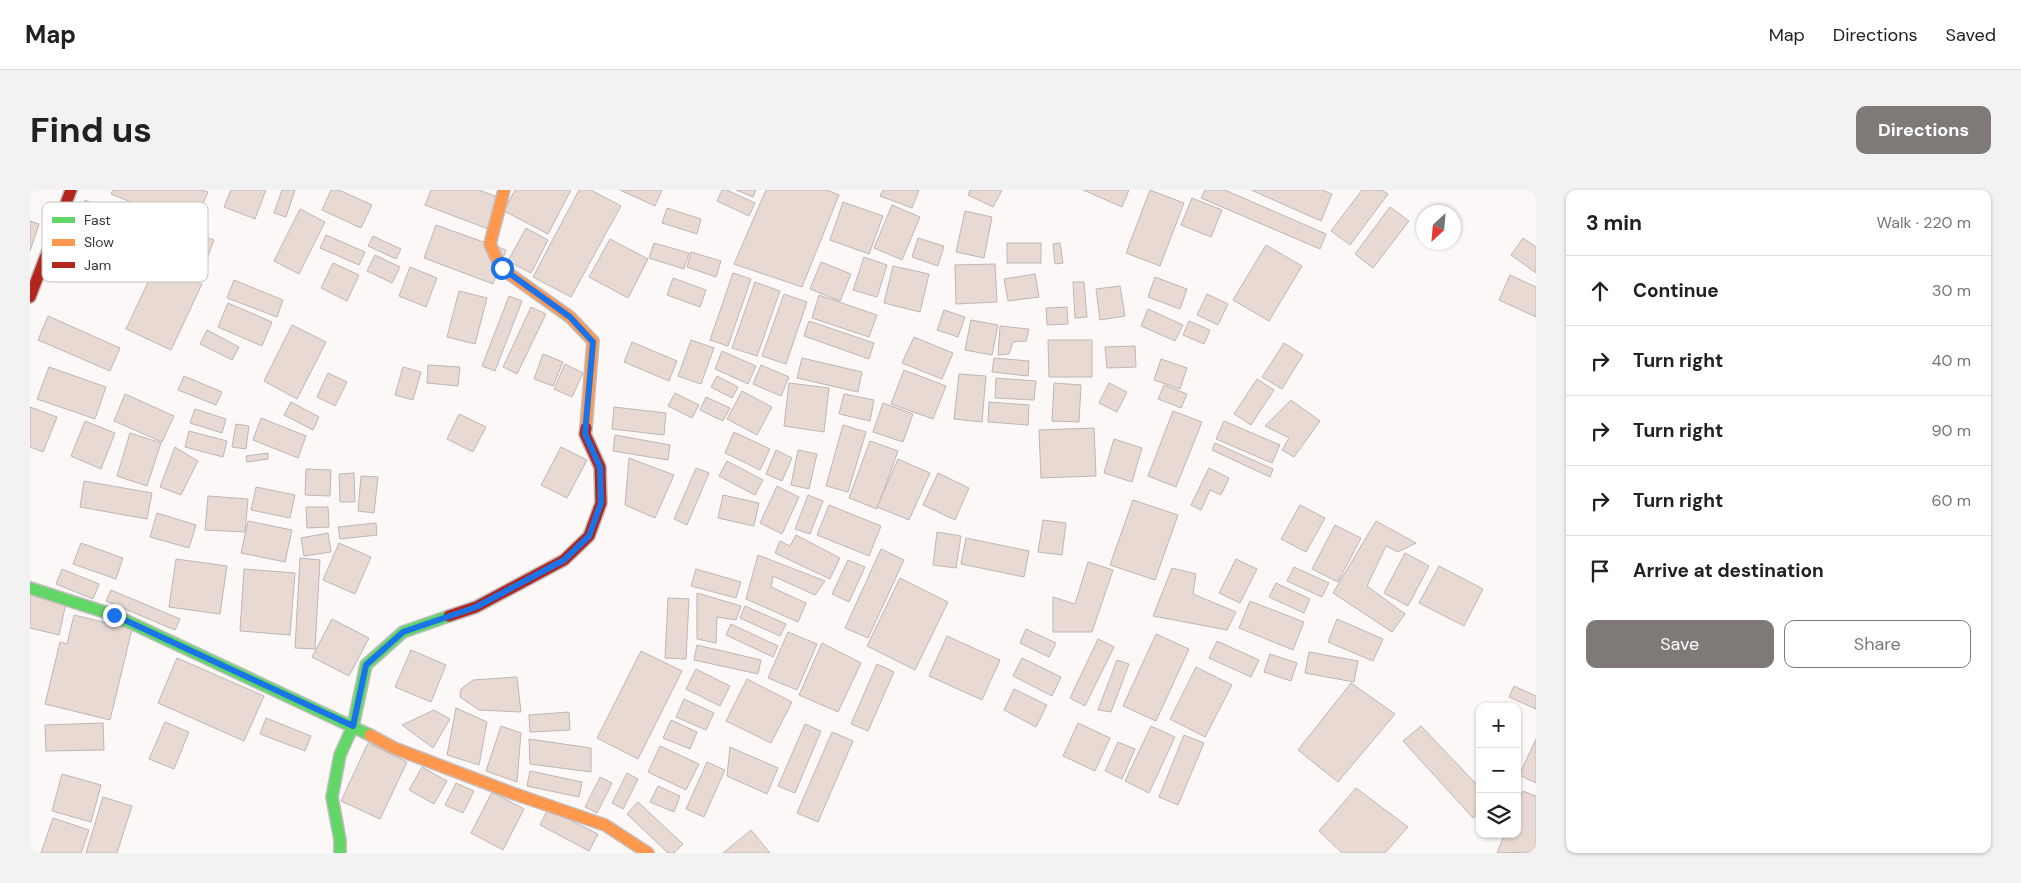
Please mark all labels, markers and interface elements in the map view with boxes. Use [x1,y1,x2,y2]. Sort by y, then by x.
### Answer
text: Map [25,19,76,50]
text: Map [1769,23,1805,47]
text: Directions [1833,23,1918,47]
text: Saved [1946,23,1996,47]
button: Directions [1856,106,1991,154]
text: Find us [30,107,152,153]
legend [42,202,208,282]
north arrow [1416,205,1461,250]
text: 3 min [1586,209,1642,237]
text: Fast [84,211,111,229]
text: Walk · 220 m [1877,212,1971,233]
text: Slow [84,233,114,251]
text: Jam [84,256,111,274]
route start [491,257,514,280]
icon: ahead [1586,277,1614,305]
text: Continue [1633,278,1719,303]
text: 30 m [1932,280,1971,301]
icon: right [1586,347,1614,375]
text: Turn right [1633,348,1723,373]
text: 40 m [1932,350,1971,371]
icon: right [1586,417,1614,445]
text: Turn right [1633,418,1723,443]
text: 90 m [1931,420,1971,441]
icon: right [1586,487,1614,515]
text: Turn right [1633,488,1723,513]
text: 60 m [1931,490,1971,511]
icon: arrive [1586,557,1614,585]
text: Arrive at destination [1633,558,1824,583]
route end [103,604,126,627]
button: Save [1586,620,1774,668]
button: Share [1784,620,1971,668]
map controls [1476,703,1521,838]
button: + [1476,703,1521,748]
button: − [1476,748,1521,793]
button: layers [1476,793,1521,838]

